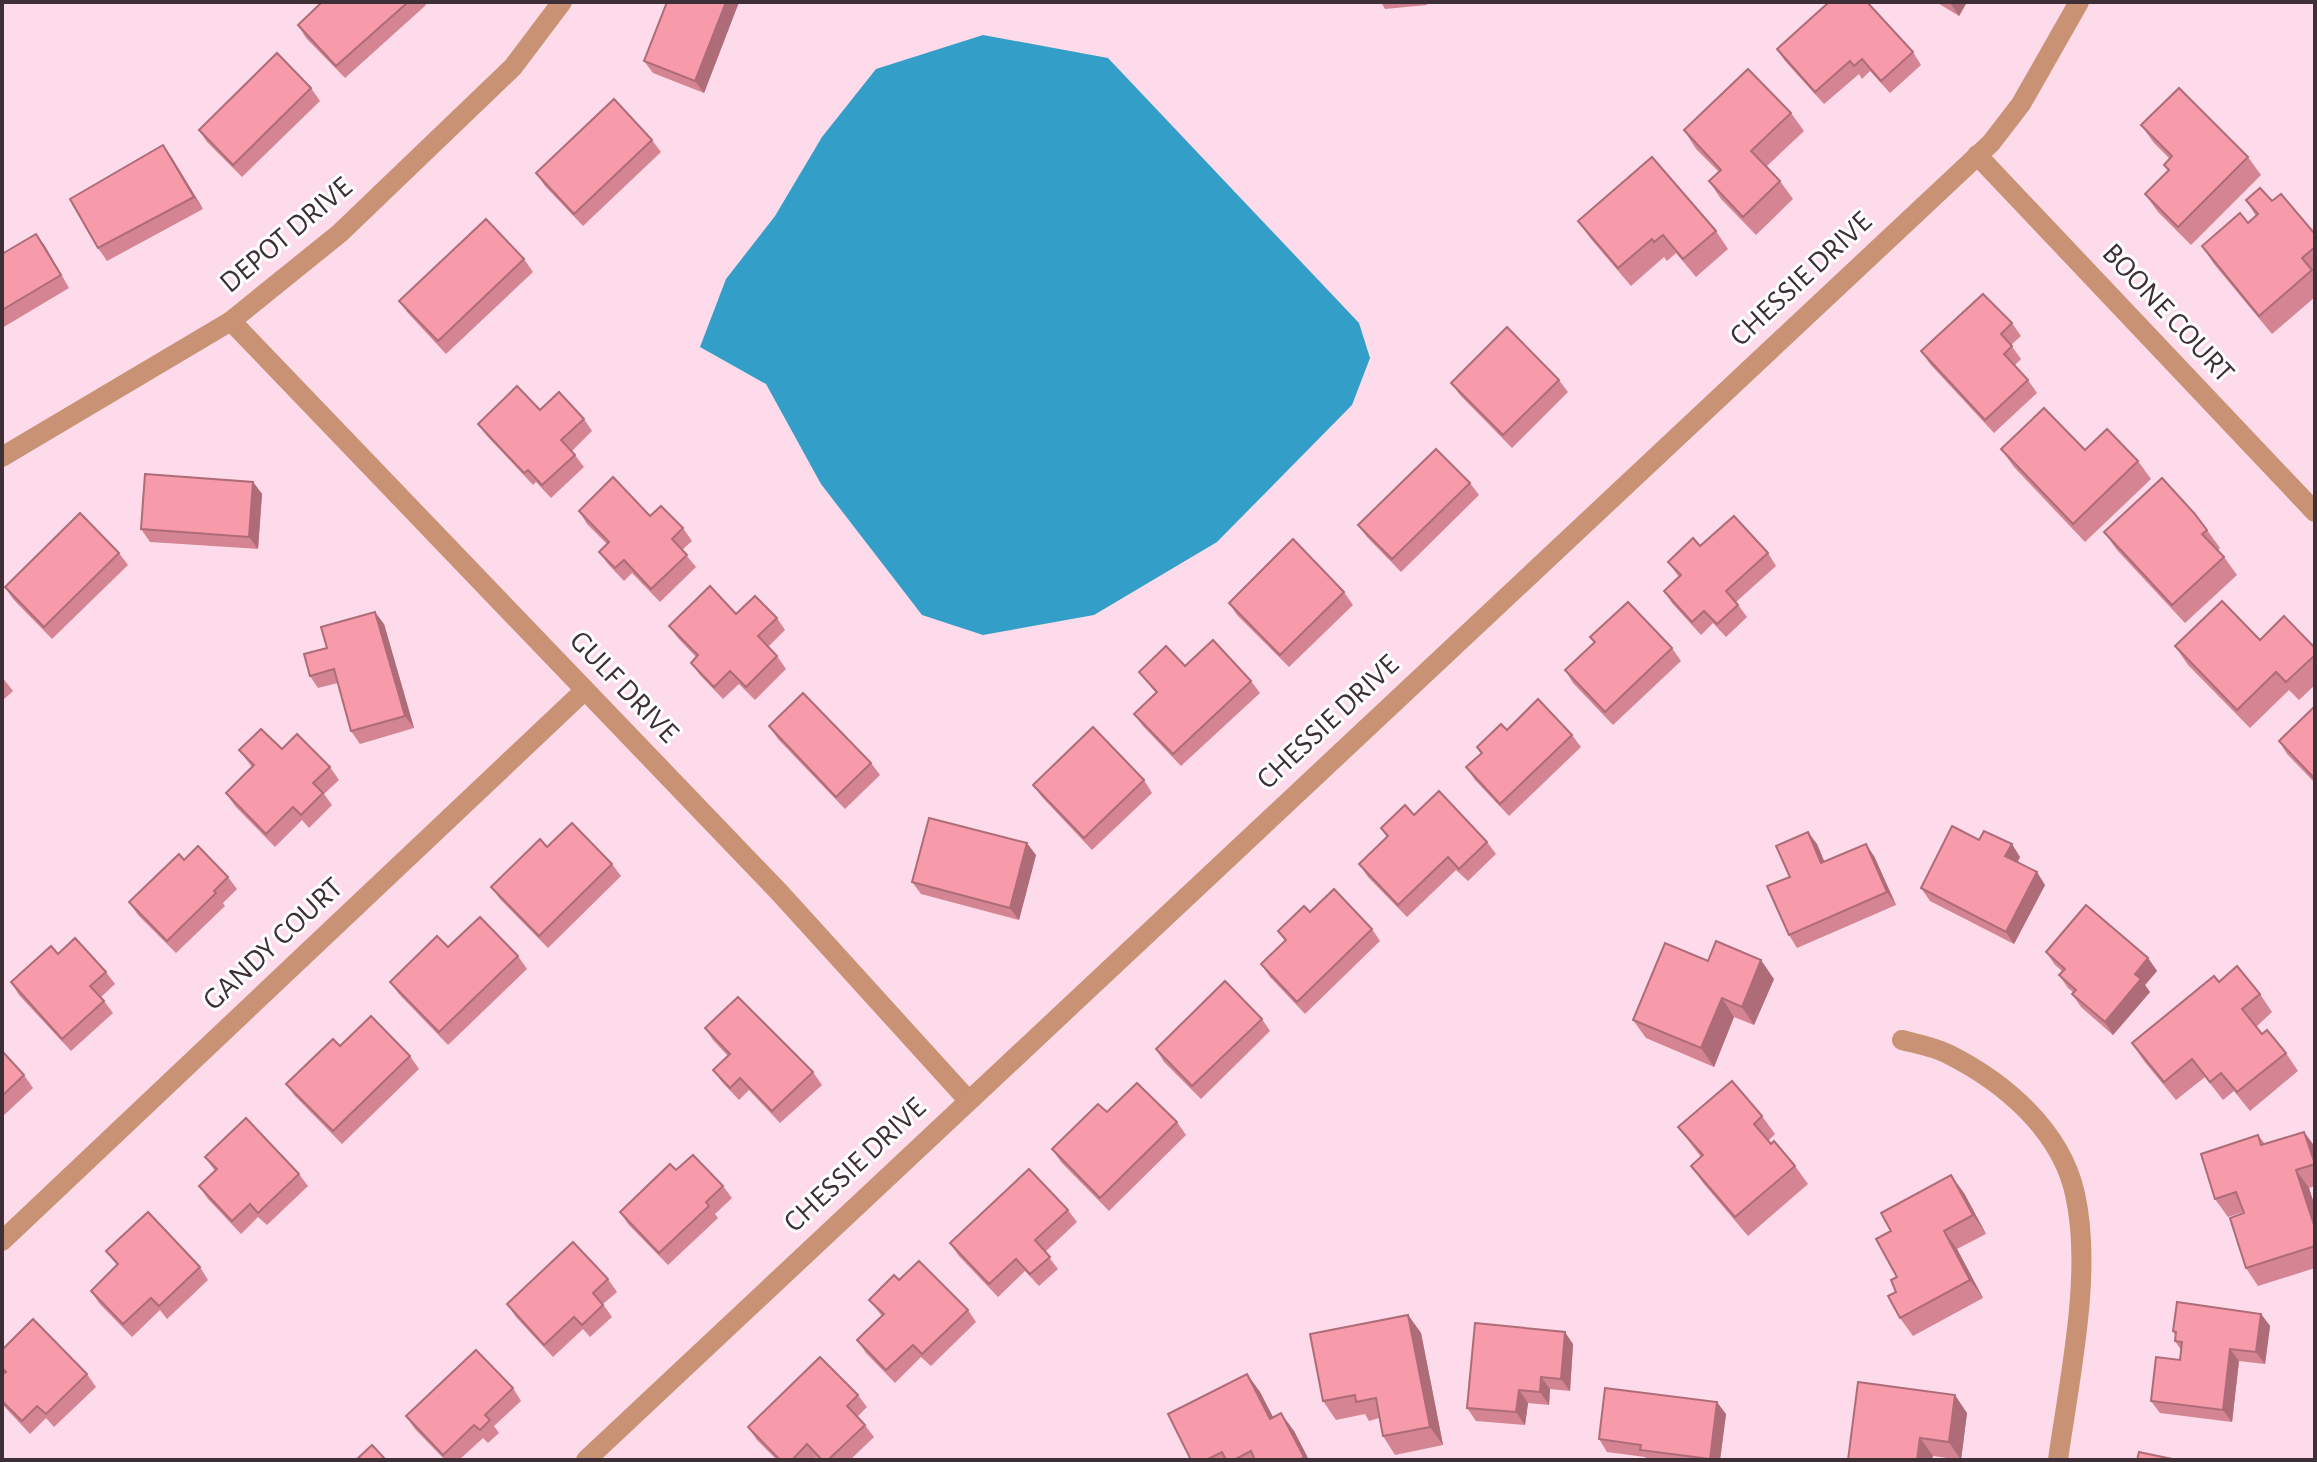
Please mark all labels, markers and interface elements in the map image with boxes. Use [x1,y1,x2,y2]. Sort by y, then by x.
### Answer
street label: DEPOT DRIVE [214,171,358,299]
street label: CHESSIE DRIVE [1724,206,1878,352]
street label: BOONE COURT [2096,238,2240,388]
street label: GULF DRIVE [564,625,684,749]
street label: CHESSIE DRIVE [1251,649,1405,795]
street label: GANDY COURT [197,872,349,1016]
street label: CHESSIE DRIVE [778,1092,932,1238]

